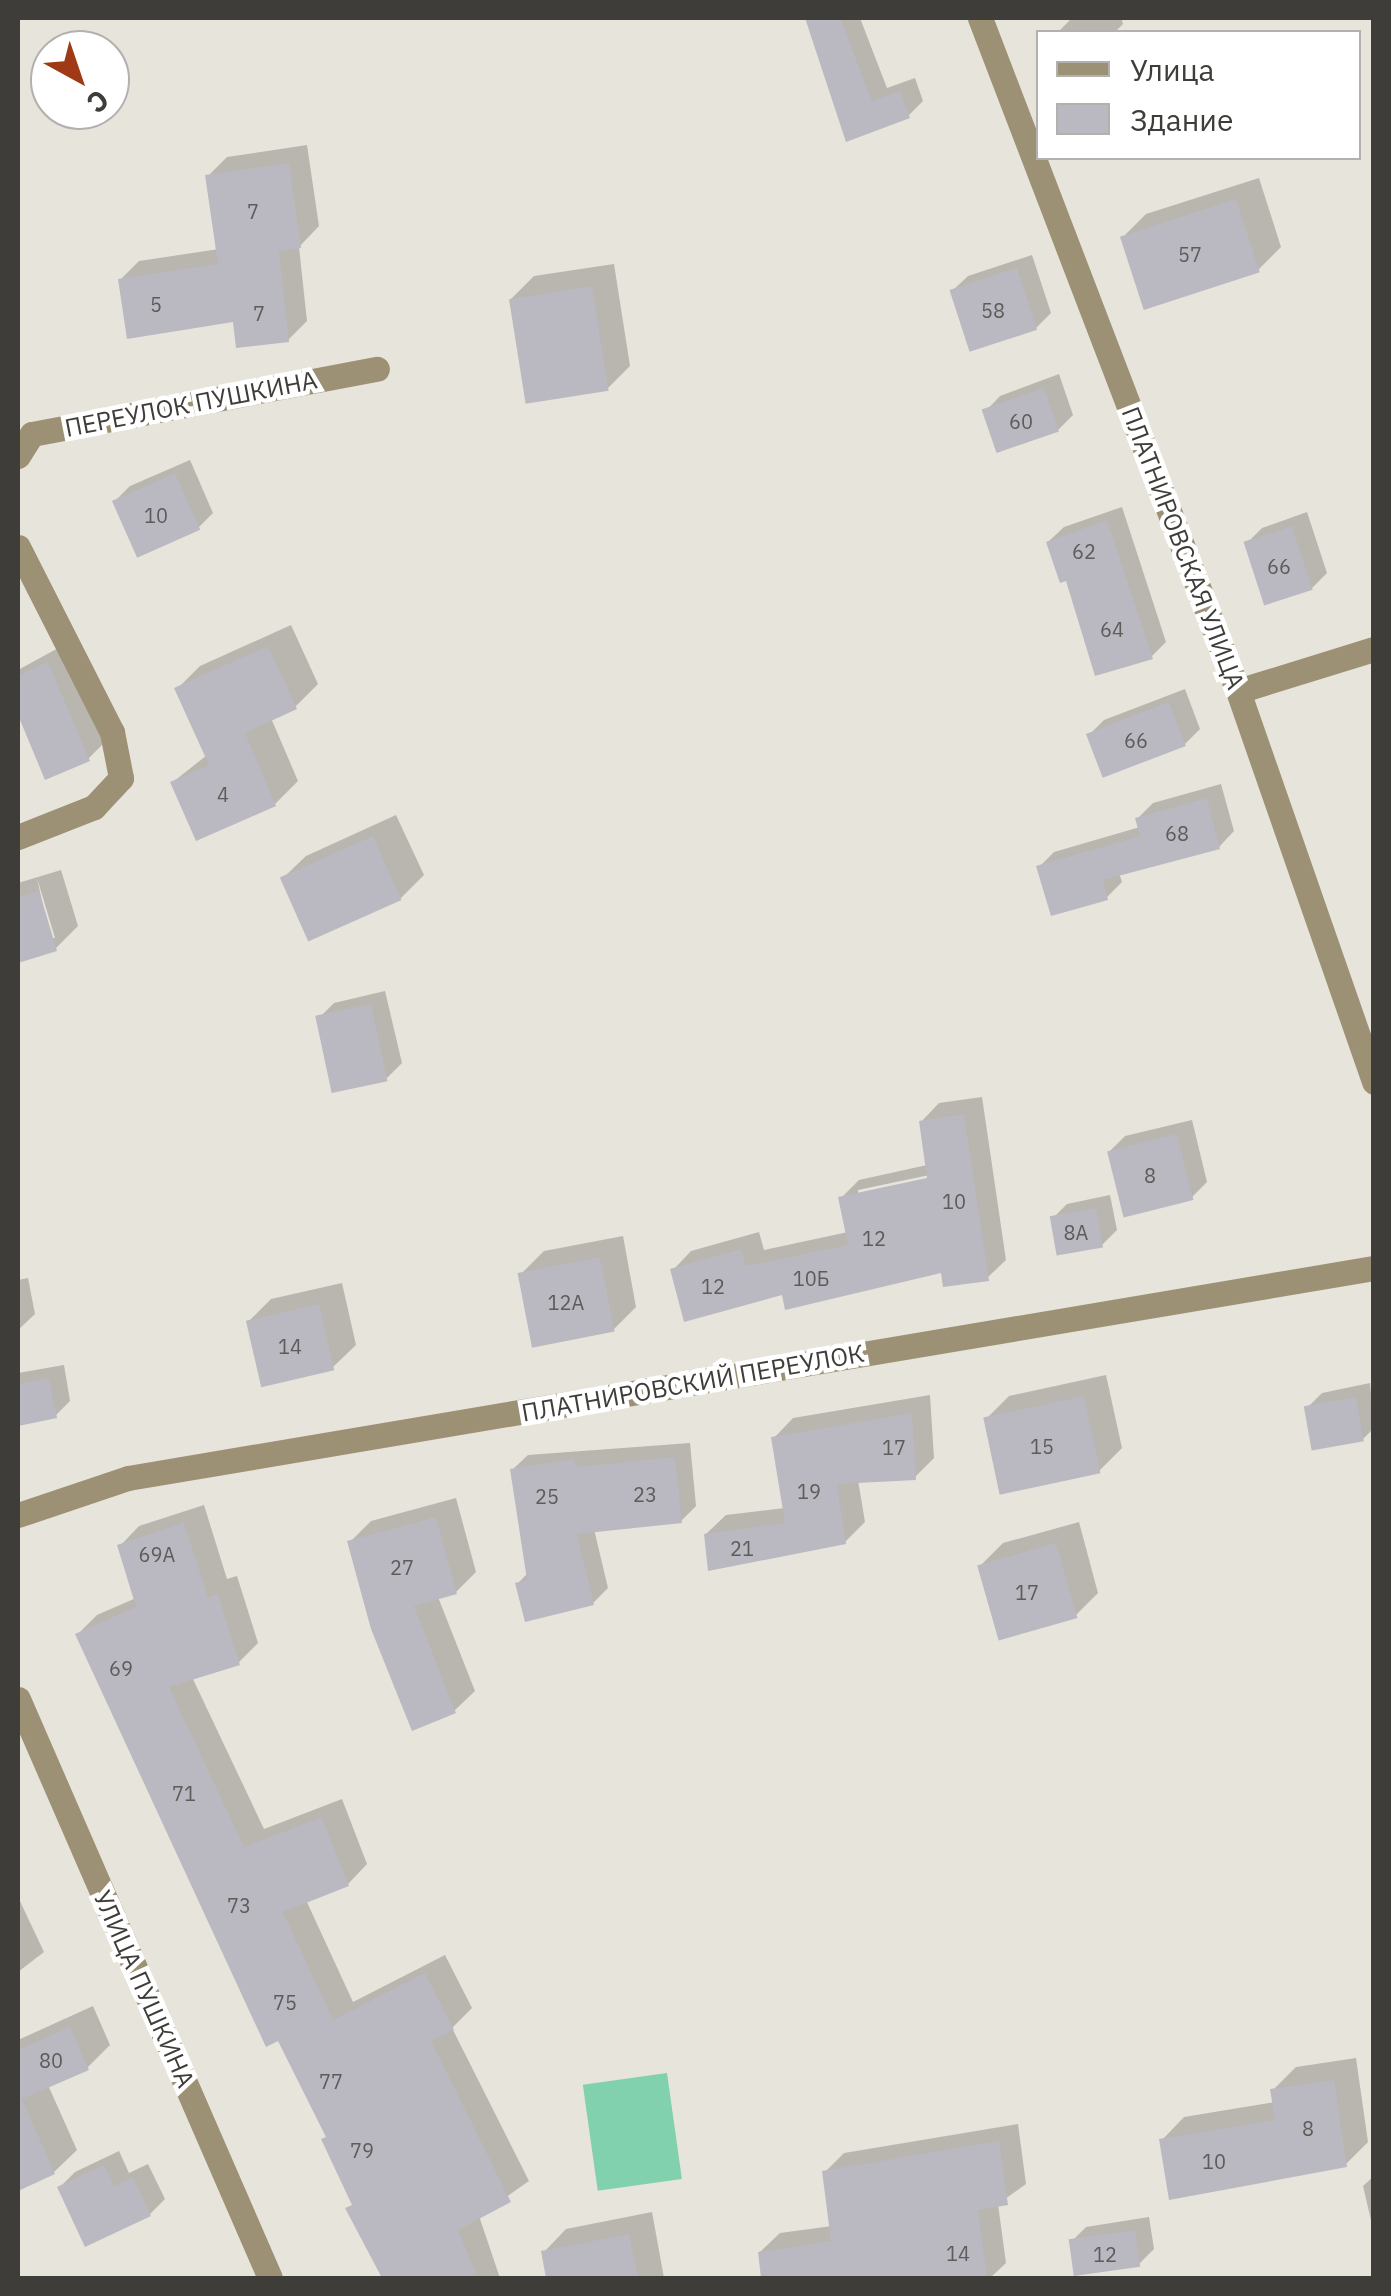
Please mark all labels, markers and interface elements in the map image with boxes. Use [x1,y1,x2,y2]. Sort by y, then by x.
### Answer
north arrow [30,30,130,130]
legend [1036,30,1361,160]
text: Улица [1130,50,1215,89]
text: С [79,82,117,122]
text: Здание [1130,100,1233,139]
house number: 7 [247,199,259,223]
house number: 57 [1178,242,1202,266]
house number: 5 [150,292,162,316]
house number: 58 [981,298,1005,322]
house number: 7 [253,301,265,325]
street label: ПЕРЕУЛОК ПУШКИНА [62,365,320,443]
street label: ПЛАТНИРОВСКАЯ УЛИЦА [1115,402,1251,694]
house number: 60 [1009,409,1033,433]
house number: 10 [144,503,168,527]
house number: 62 [1072,539,1096,563]
house number: 66 [1267,554,1291,578]
house number: 64 [1100,617,1124,641]
house number: 66 [1124,728,1148,752]
house number: 4 [217,782,229,806]
house number: 68 [1165,821,1189,845]
house number: 8 [1144,1163,1156,1187]
house number: 10 [942,1189,966,1213]
house number: 8А [1064,1220,1088,1244]
house number: 12 [862,1226,886,1250]
house number: 10Б [793,1266,829,1290]
house number: 12 [701,1274,725,1298]
house number: 12А [548,1290,584,1314]
house number: 14 [278,1334,302,1358]
street label: ПЛАТНИРОВСКИЙ ПЕРЕУЛОК [519,1338,867,1428]
house number: 15 [1030,1434,1054,1458]
house number: 17 [882,1435,906,1459]
house number: 19 [797,1479,821,1503]
house number: 23 [633,1482,657,1506]
house number: 25 [535,1484,559,1508]
house number: 21 [730,1536,754,1560]
house number: 69А [139,1542,175,1566]
house number: 27 [390,1555,414,1579]
house number: 17 [1015,1580,1039,1604]
house number: 69 [109,1656,133,1680]
house number: 71 [172,1781,196,1805]
street label: УЛИЦА ПУШКИНА [87,1886,201,2092]
house number: 73 [227,1893,251,1917]
house number: 75 [273,1990,297,2014]
house number: 80 [39,2048,63,2072]
house number: 77 [319,2069,343,2093]
house number: 8 [1302,2116,1314,2140]
house number: 79 [350,2138,374,2162]
house number: 10 [1202,2149,1226,2173]
house number: 14 [946,2241,970,2265]
house number: 12 [1093,2242,1117,2266]

